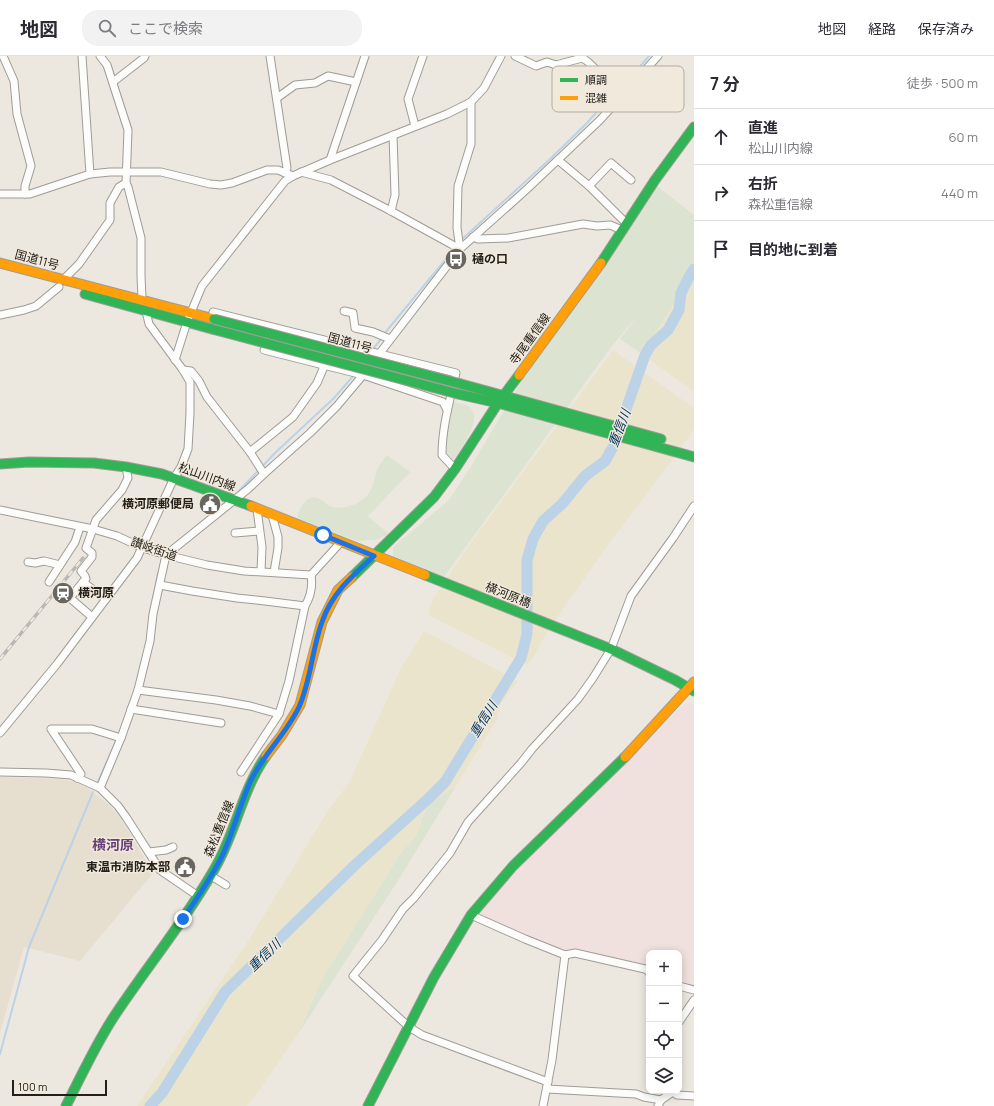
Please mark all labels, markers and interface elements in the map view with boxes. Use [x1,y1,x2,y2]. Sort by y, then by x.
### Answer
search box [82,10,362,46]
text: 地図 [20,16,58,42]
icon: search [96,17,118,39]
text: ここで検索 [128,18,203,39]
text: 地図 [818,19,846,38]
text: 経路 [868,19,896,38]
text: 保存済み [918,19,974,38]
legend [552,66,684,112]
text: 順調 [585,72,607,87]
text: 7 分 [710,72,739,95]
text: 徒歩 · 500 m [907,74,978,92]
text: 混雑 [585,90,607,105]
text: 直進 [748,117,778,138]
icon: ahead [710,126,732,148]
text: 60 m [948,128,978,146]
text: 松山川内線 [748,139,813,157]
text: 右折 [748,173,778,194]
icon: right [710,182,732,204]
text: 440 m [941,184,978,202]
text: 森松重信線 [748,195,813,213]
icon: arrive [710,238,732,260]
text: 目的地に到着 [748,239,838,260]
street label: 国道11号 [13,245,61,274]
bus stop icon: 樋の口 [443,246,469,272]
place label: 樋の口 [472,250,508,267]
street label: 寺尾重信線 [505,309,554,368]
street label: 国道11号 [326,328,374,357]
water label: 重信川 [604,405,635,449]
street label: 松山川内線 [176,458,238,495]
public building icon: 横河原郵便局 [197,491,223,517]
place label: 横河原郵便局 [122,495,194,512]
route start [314,526,332,544]
street label: 讃岐街道 [129,533,180,564]
street label: 横河原橋 [483,578,534,611]
station icon: 横河原 [50,580,76,606]
place label: 横河原 [78,584,114,601]
water label: 重信川 [465,696,502,740]
street label: 森松重信線 [199,798,238,860]
district label: 横河原 [92,835,134,854]
public building icon: 東温市消防本部 [172,854,198,880]
place label: 東温市消防本部 [86,858,170,875]
route end [174,910,192,928]
water label: 重信川 [244,934,286,975]
map controls [646,950,682,1094]
button: + [646,950,682,986]
button: − [646,986,682,1022]
button: locate [646,1022,682,1058]
button: layers [646,1058,682,1094]
scale bar [12,1078,107,1097]
text: 100 m [18,1079,47,1094]

